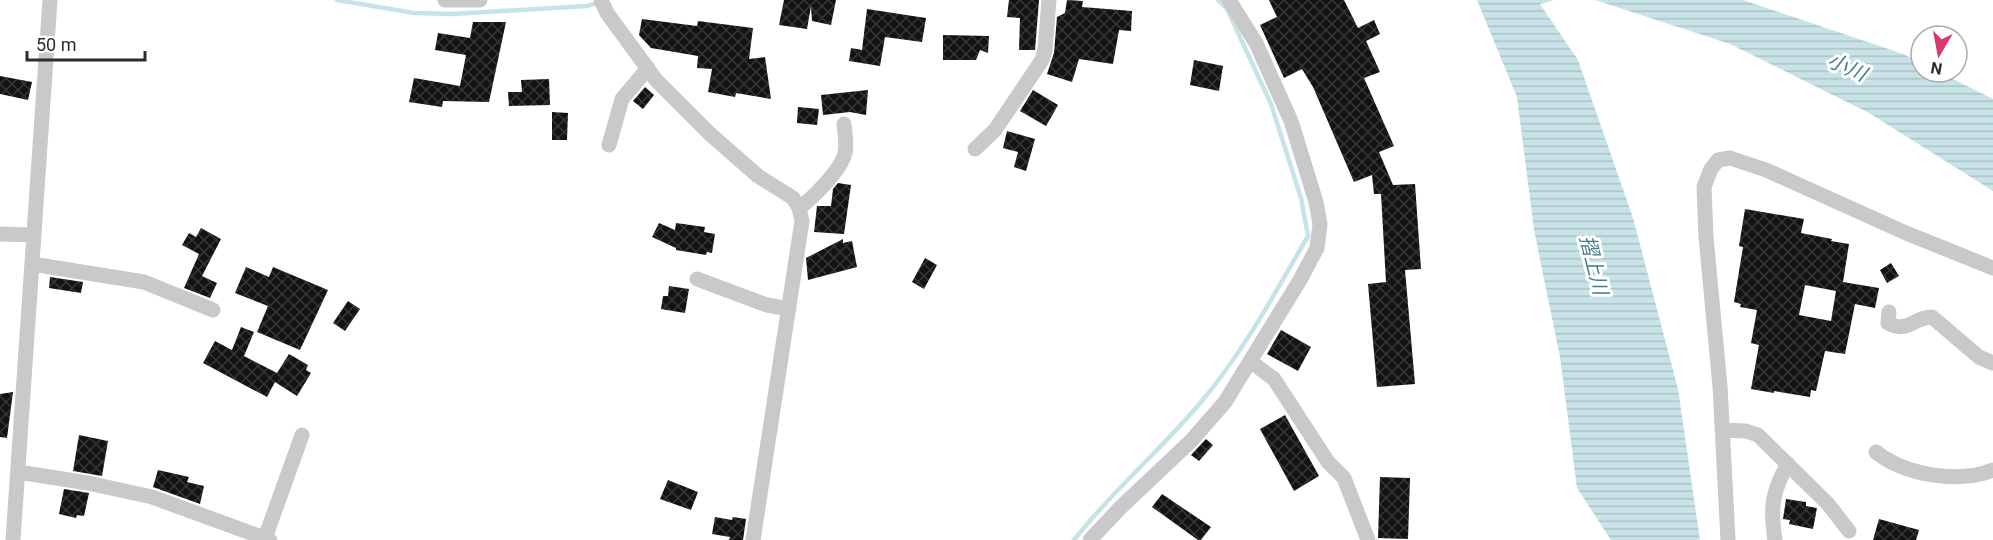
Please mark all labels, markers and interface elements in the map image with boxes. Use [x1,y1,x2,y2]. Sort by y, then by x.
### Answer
scale bar [27,24,146,62]
north arrow [1909,24,1969,84]
text: 50 m [36,34,76,55]
water label: 小川 [1824,48,1872,87]
text: N [1929,58,1944,79]
water label: 摺上川 [1575,233,1613,299]

